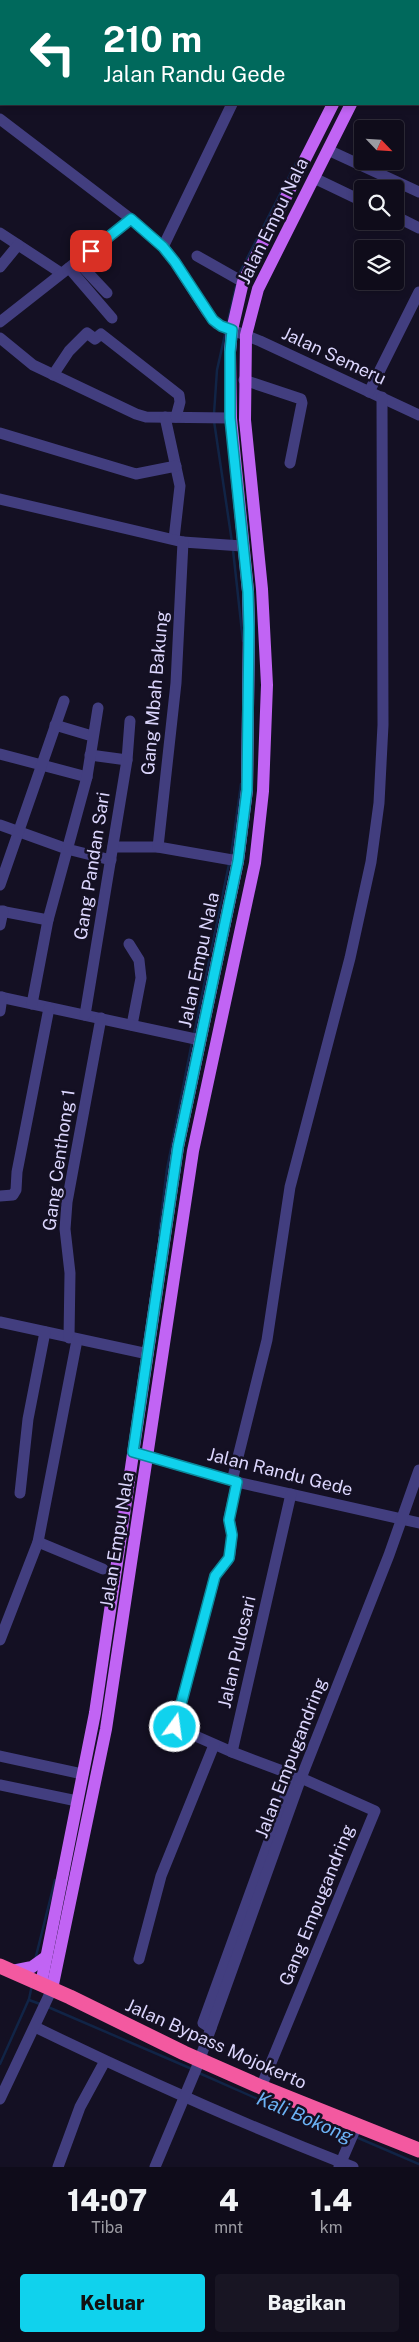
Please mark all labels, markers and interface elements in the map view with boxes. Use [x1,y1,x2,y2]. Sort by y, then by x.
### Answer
text: 210 m [103,19,202,60]
icon: left [20,20,85,85]
text: Jalan Randu Gede [103,61,285,87]
north arrow [354,120,404,170]
map controls [354,120,404,290]
street label: Jalan Empu Nala [233,154,312,287]
button: search [354,180,404,230]
pin [70,230,112,272]
icon: arrive [77,237,105,265]
button: layers [354,240,404,290]
street label: Jalan Semeru [279,322,390,389]
street label: Gang Mbah Bakung [137,610,172,776]
street label: Gang Pandan Sari [69,790,114,941]
street label: Jalan Empu Nala [174,890,223,1029]
street label: Gang Centhong 1 [38,1088,79,1232]
street label: Jalan Randu Gede [205,1443,355,1500]
street label: Jalan Empu Nala [95,1470,138,1610]
street label: Jalan Pulosari [213,1594,260,1710]
street label: Jalan Empugandring [250,1675,331,1841]
position arrow [148,1700,200,1752]
street label: Gang Empugandring [275,1821,358,1989]
street label: Jalan Bypass Mojokerto [122,1994,310,2093]
water label: Kali Bokong [254,2087,357,2147]
text: 14:07 [67,2182,147,2218]
text: 4 [219,2182,239,2218]
text: 1.4 [310,2182,352,2218]
text: Tiba [91,2218,123,2237]
text: mnt [214,2218,243,2237]
text: km [320,2218,342,2237]
button: Keluar [20,2274,205,2332]
button: Bagikan [215,2274,399,2332]

